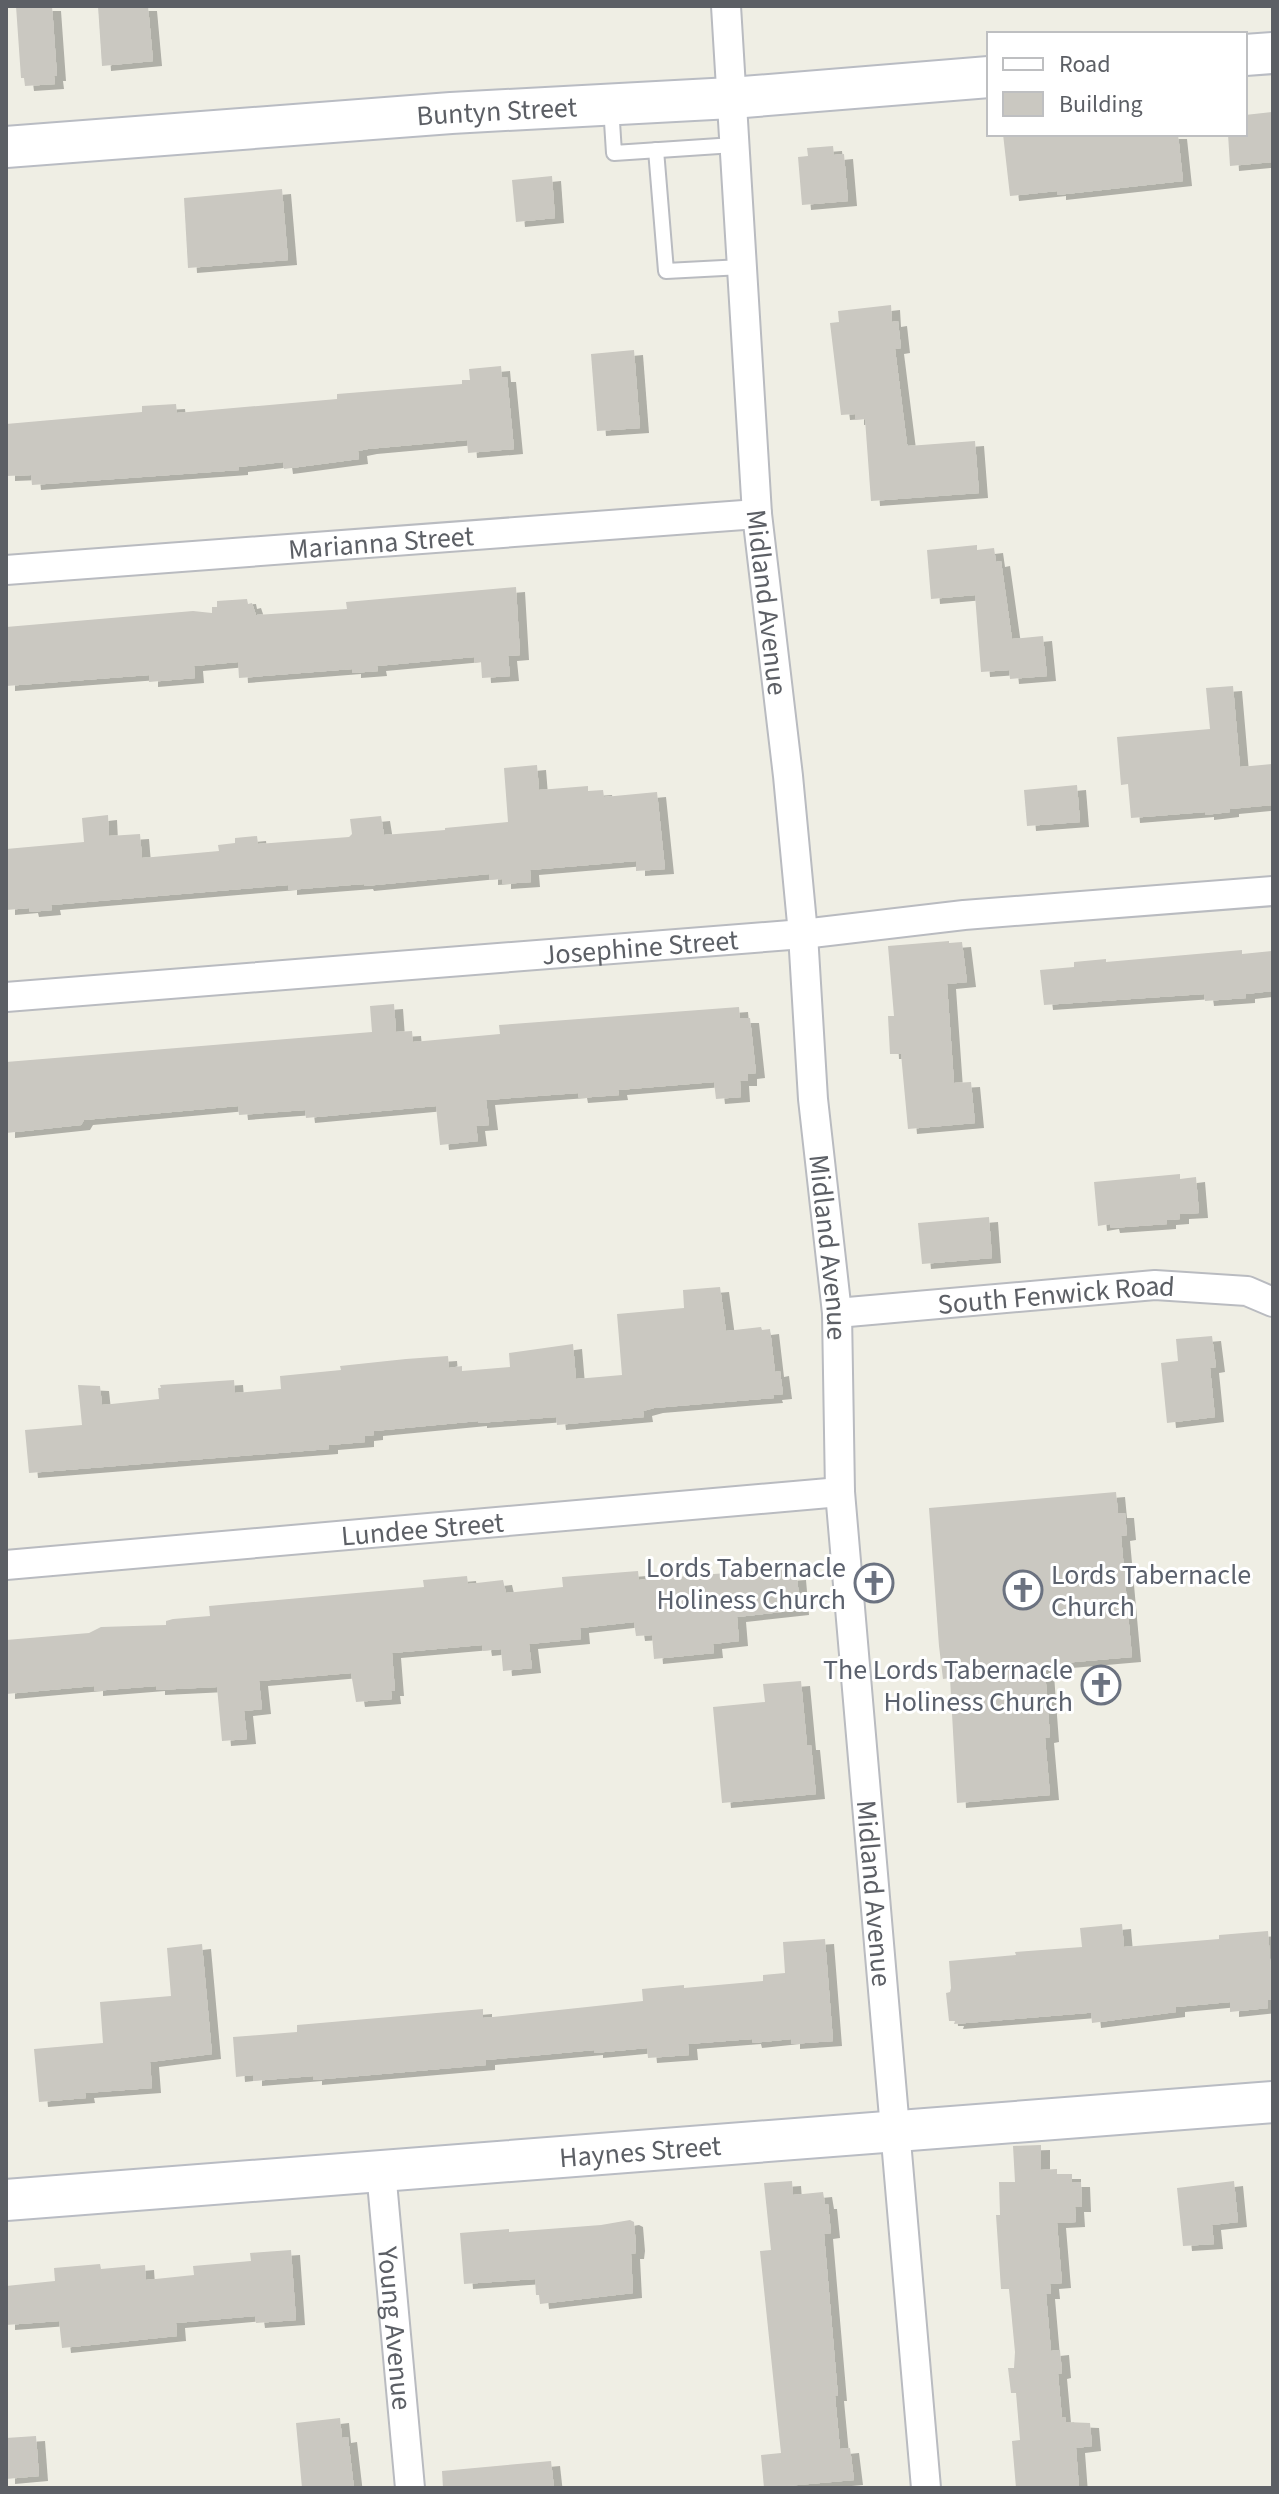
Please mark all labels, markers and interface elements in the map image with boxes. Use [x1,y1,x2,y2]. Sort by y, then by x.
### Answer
legend [987,32,1247,136]
text: Road [1059,47,1111,82]
street label: Buntyn Street [415,87,579,137]
text: Building [1059,87,1143,122]
street label: Midland Avenue [736,507,797,698]
street label: Marianna Street [287,516,476,570]
street label: Josephine Street [540,920,740,976]
street label: Midland Avenue [798,1152,856,1341]
street label: South Fenwick Road [936,1266,1176,1325]
street label: Lundee Street [340,1502,506,1557]
place label: Lords Tabernacle Holiness Church [646,1548,846,1620]
place label: Lords Tabernacle Church [1051,1555,1251,1627]
church icon: Lords Tabernacle Holiness Church [853,1562,895,1604]
church icon: Lords Tabernacle Church [1002,1569,1044,1611]
place label: The Lords Tabernacle Holiness Church [823,1650,1073,1722]
church icon: The Lords Tabernacle Holiness Church [1080,1664,1122,1706]
street label: Midland Avenue [846,1799,902,1988]
street label: Haynes Street [558,2126,723,2178]
street label: Young Avenue [367,2244,422,2412]

